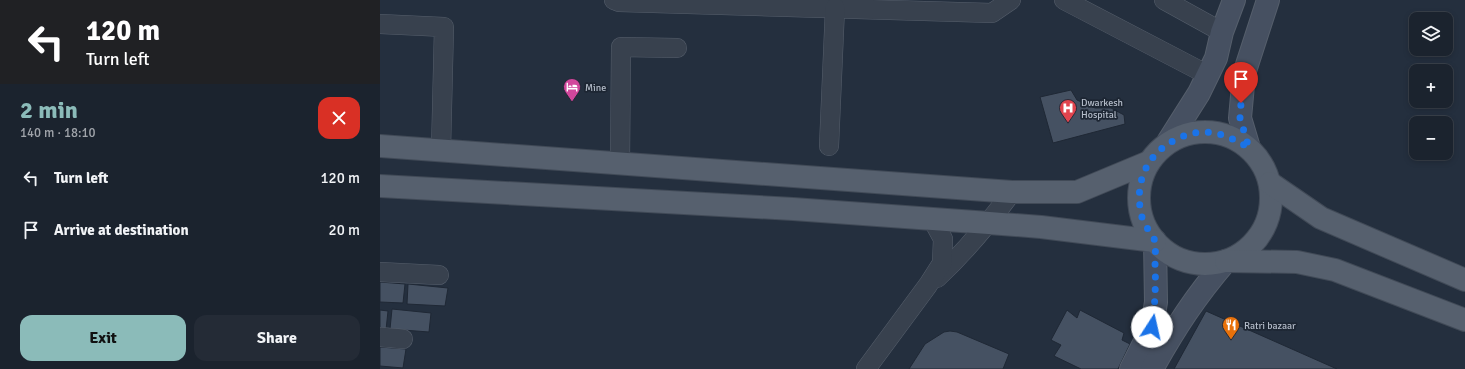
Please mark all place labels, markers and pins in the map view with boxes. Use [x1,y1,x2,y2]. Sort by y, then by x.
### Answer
pin [1224,62,1258,103]
hotel icon: Mine [562,77,582,102]
place label: Mine [585,82,606,94]
place label: Dwarkesh Hospital [1081,97,1123,121]
hospital icon: Dwarkesh Hospital [1058,98,1078,123]
restaurant icon: Ratri bazaar [1221,315,1241,340]
place label: Ratri bazaar [1244,320,1296,332]

